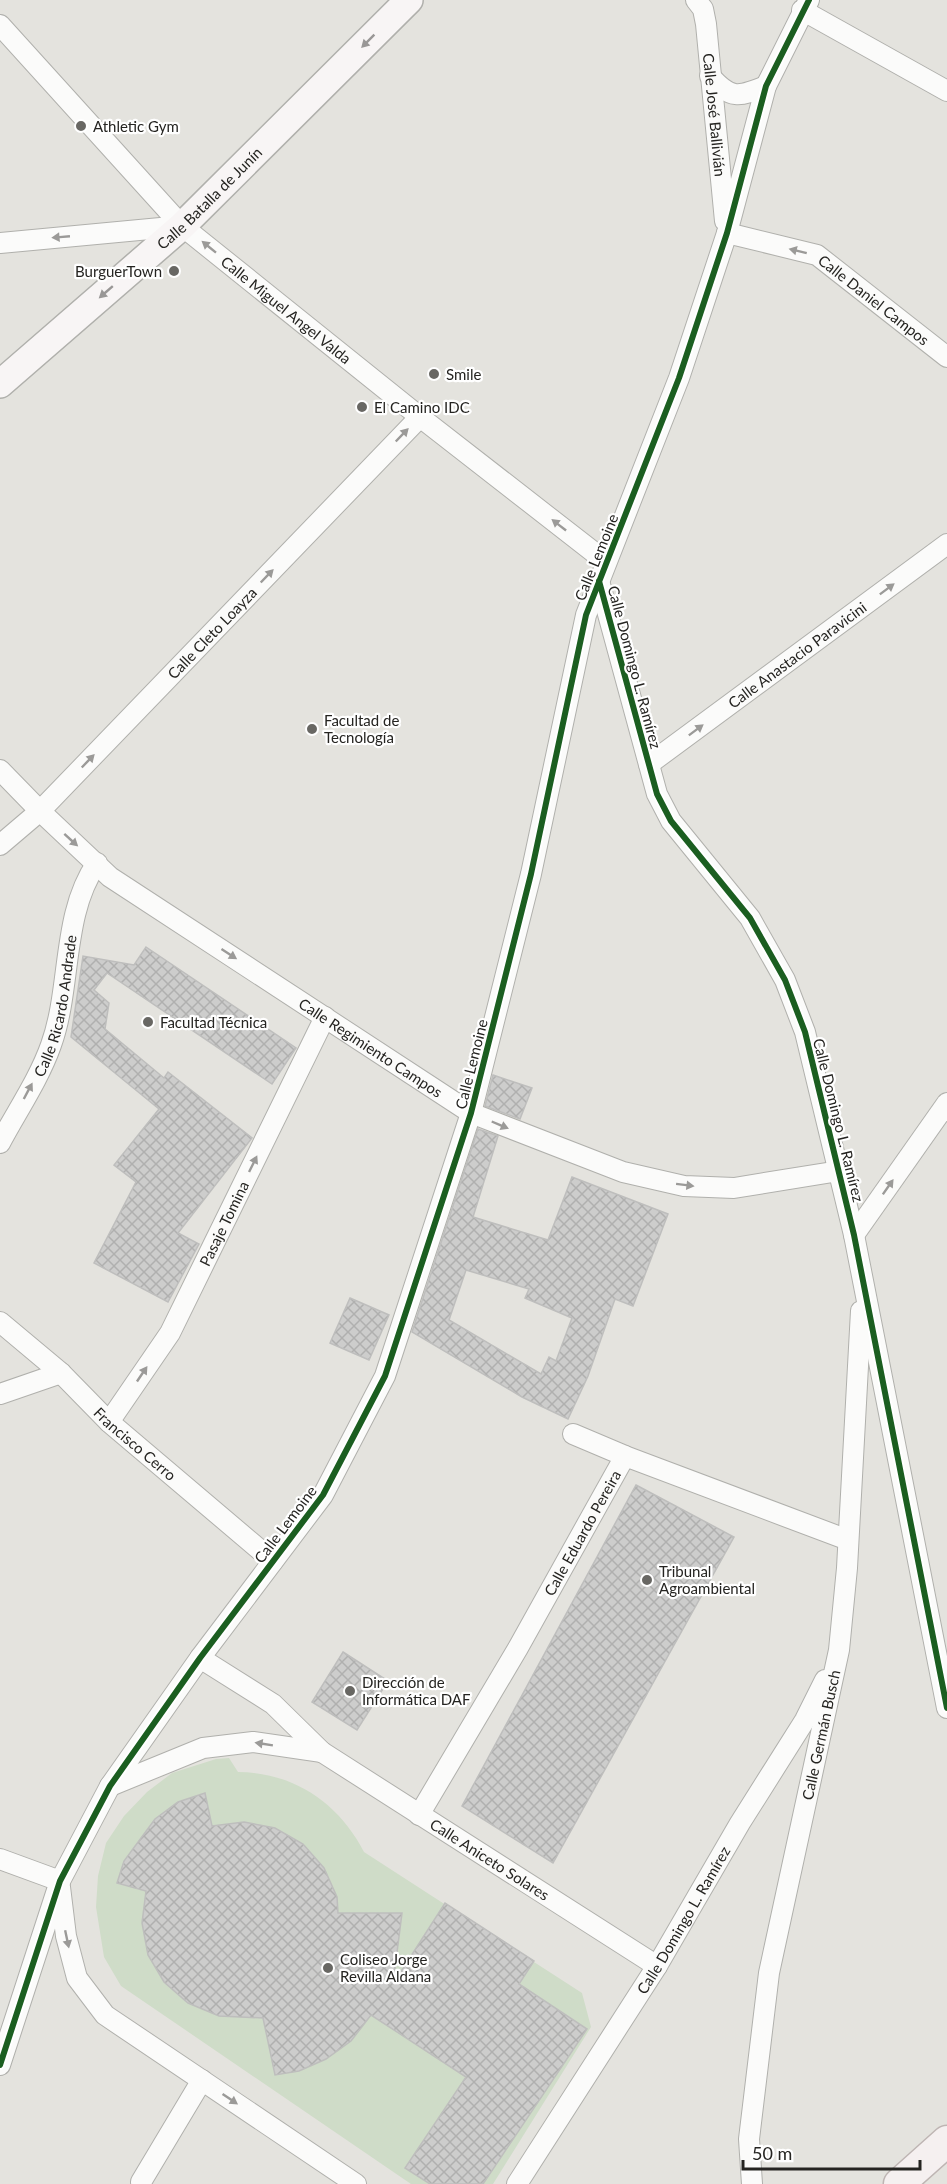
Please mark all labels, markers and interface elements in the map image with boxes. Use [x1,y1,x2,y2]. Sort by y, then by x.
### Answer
one-way arrow [361,34,375,48]
street label: Calle José Ballivián [700,52,730,177]
place label: Athletic Gym [93,117,179,135]
marker: Athletic Gym [74,119,88,133]
street label: Calle Batalla de Junín [153,143,265,253]
one-way arrow [52,232,71,242]
one-way arrow [201,242,216,254]
one-way arrow [789,245,807,255]
street label: Calle Daniel Campos [815,251,933,349]
street label: Calle Miguel Angel Valda [218,252,355,367]
place label: BurguerTown [75,262,162,280]
marker: BurguerTown [167,264,181,278]
one-way arrow [99,285,114,298]
place label: Smile [446,365,481,383]
marker: Smile [427,367,441,381]
place label: El Camino IDC [374,398,470,416]
marker: El Camino IDC [355,400,369,414]
one-way arrow [395,429,409,443]
street label: Calle Lemoine [570,511,622,603]
one-way arrow [551,518,567,531]
one-way arrow [260,568,274,583]
street label: Calle Cleto Loayza [164,583,260,682]
street label: Calle Domingo L. Ramírez [605,583,665,751]
one-way arrow [879,583,894,595]
street label: Calle Anastacio Paravicini [724,598,870,712]
place label: Facultad de Tecnología [324,711,399,746]
marker: Facultad de Tecnología [305,722,319,736]
one-way arrow [689,724,704,736]
one-way arrow [81,754,95,769]
one-way arrow [64,833,79,847]
street label: Calle Ricardo Andrade [30,933,80,1079]
one-way arrow [221,949,237,960]
street label: Calle Regimiento Campos [296,994,446,1101]
place label: Facultad Técnica [160,1013,267,1031]
marker: Facultad Técnica [141,1015,155,1029]
street label: Calle Lemoine [451,1017,491,1111]
street label: Calle Domingo L. Ramírez [810,1036,868,1204]
one-way arrow [23,1082,33,1099]
one-way arrow [491,1121,509,1130]
one-way arrow [248,1156,257,1173]
street label: Pasaje Tomina [195,1178,252,1269]
one-way arrow [882,1179,894,1195]
one-way arrow [676,1180,695,1189]
one-way arrow [136,1366,148,1382]
street label: Francisco Cerro [90,1403,180,1484]
street label: Calle Eduardo Pereira [540,1467,624,1599]
street label: Calle Lemoine [250,1482,320,1566]
place label: Tribunal Agroambiental [659,1562,755,1597]
marker: Tribunal Agroambiental [640,1573,654,1587]
street label: Calle Germán Busch [798,1668,843,1802]
place label: Dirección de Informática DAF [362,1673,470,1708]
marker: Dirección de Informática DAF [343,1684,357,1698]
one-way arrow [254,1739,273,1748]
street label: Calle Aniceto Solares [427,1815,553,1904]
street label: Calle Domingo L. Ramírez [633,1843,734,1997]
one-way arrow [63,1930,72,1949]
place label: Coliseo Jorge Revilla Aldana [340,1950,431,1985]
marker: Coliseo Jorge Revilla Aldana [321,1961,335,1975]
one-way arrow [221,2093,237,2105]
scale bar [743,2133,920,2171]
text: 50 m [752,2142,792,2164]

